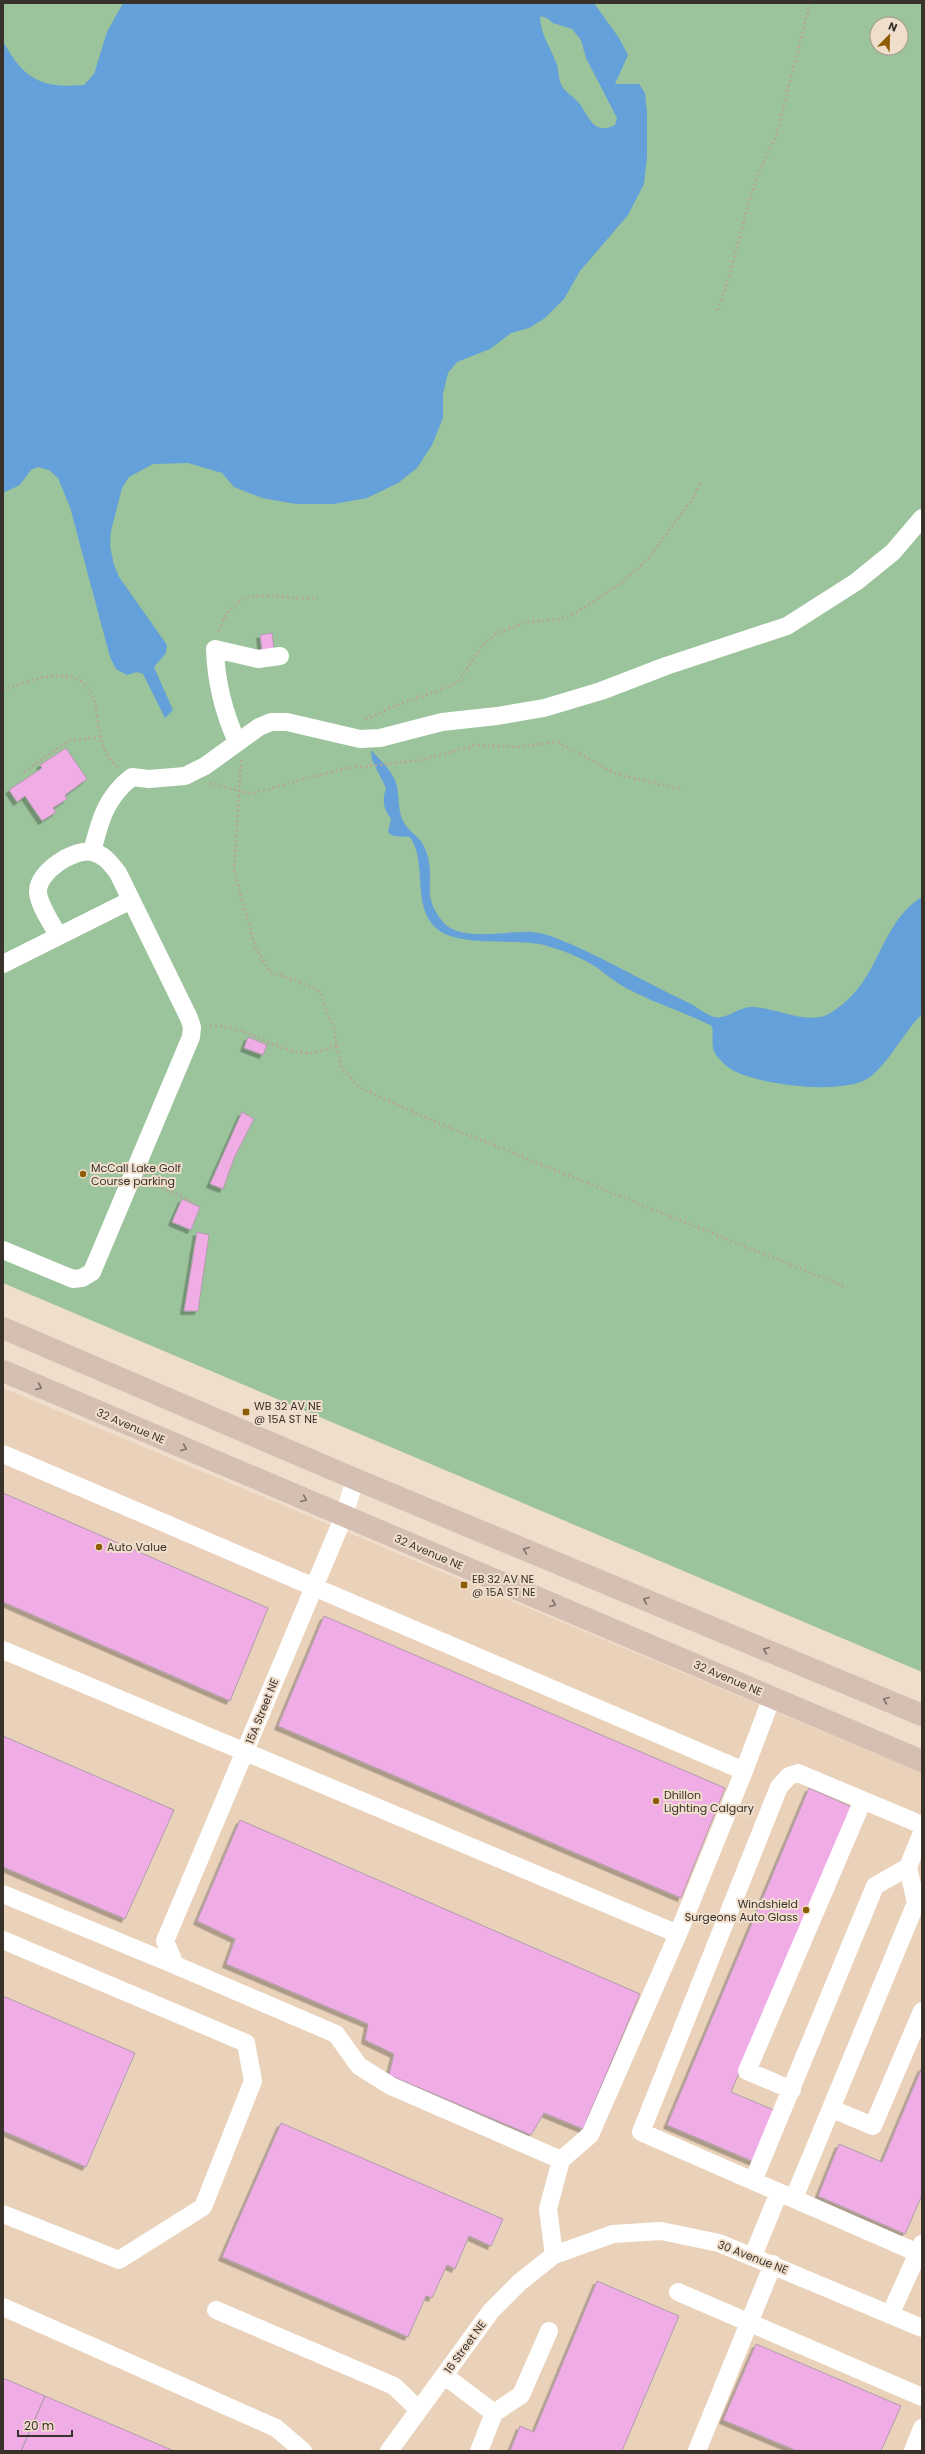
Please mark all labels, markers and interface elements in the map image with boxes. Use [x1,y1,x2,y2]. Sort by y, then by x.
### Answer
north arrow [869,16,909,56]
text: N [886,18,900,36]
place label: McCall Lake Golf Course parking [91,1160,181,1189]
marker: McCall Lake Golf Course parking [78,1169,88,1179]
one-way arrow [35,1382,42,1390]
place label: WB 32 AV NE @ 15A ST NE [254,1398,321,1427]
street label: 32 Avenue NE [94,1404,168,1448]
marker: WB 32 AV NE @ 15A ST NE [241,1407,251,1417]
one-way arrow [180,1443,188,1451]
one-way arrow [301,1494,308,1502]
street label: 32 Avenue NE [392,1530,466,1574]
place label: Auto Value [107,1539,167,1555]
marker: Auto Value [94,1542,104,1552]
one-way arrow [523,1547,530,1555]
place label: EB 32 AV NE @ 15A ST NE [472,1571,536,1600]
marker: EB 32 AV NE @ 15A ST NE [459,1580,469,1590]
one-way arrow [643,1597,650,1605]
one-way arrow [548,1599,556,1607]
one-way arrow [763,1647,770,1655]
street label: 32 Avenue NE [691,1656,765,1700]
street label: 15A Street NE [242,1676,282,1746]
one-way arrow [883,1697,890,1705]
place label: Dhillon Lighting Calgary [664,1787,755,1816]
marker: Dhillon Lighting Calgary [651,1796,661,1806]
place label: Windshield Surgeons Auto Glass [685,1896,798,1925]
marker: Windshield Surgeons Auto Glass [801,1905,811,1915]
street label: 30 Avenue NE [716,2236,790,2278]
street label: 16 Street NE [440,2317,490,2377]
scale bar [18,2412,72,2438]
text: 20 m [24,2417,54,2434]

